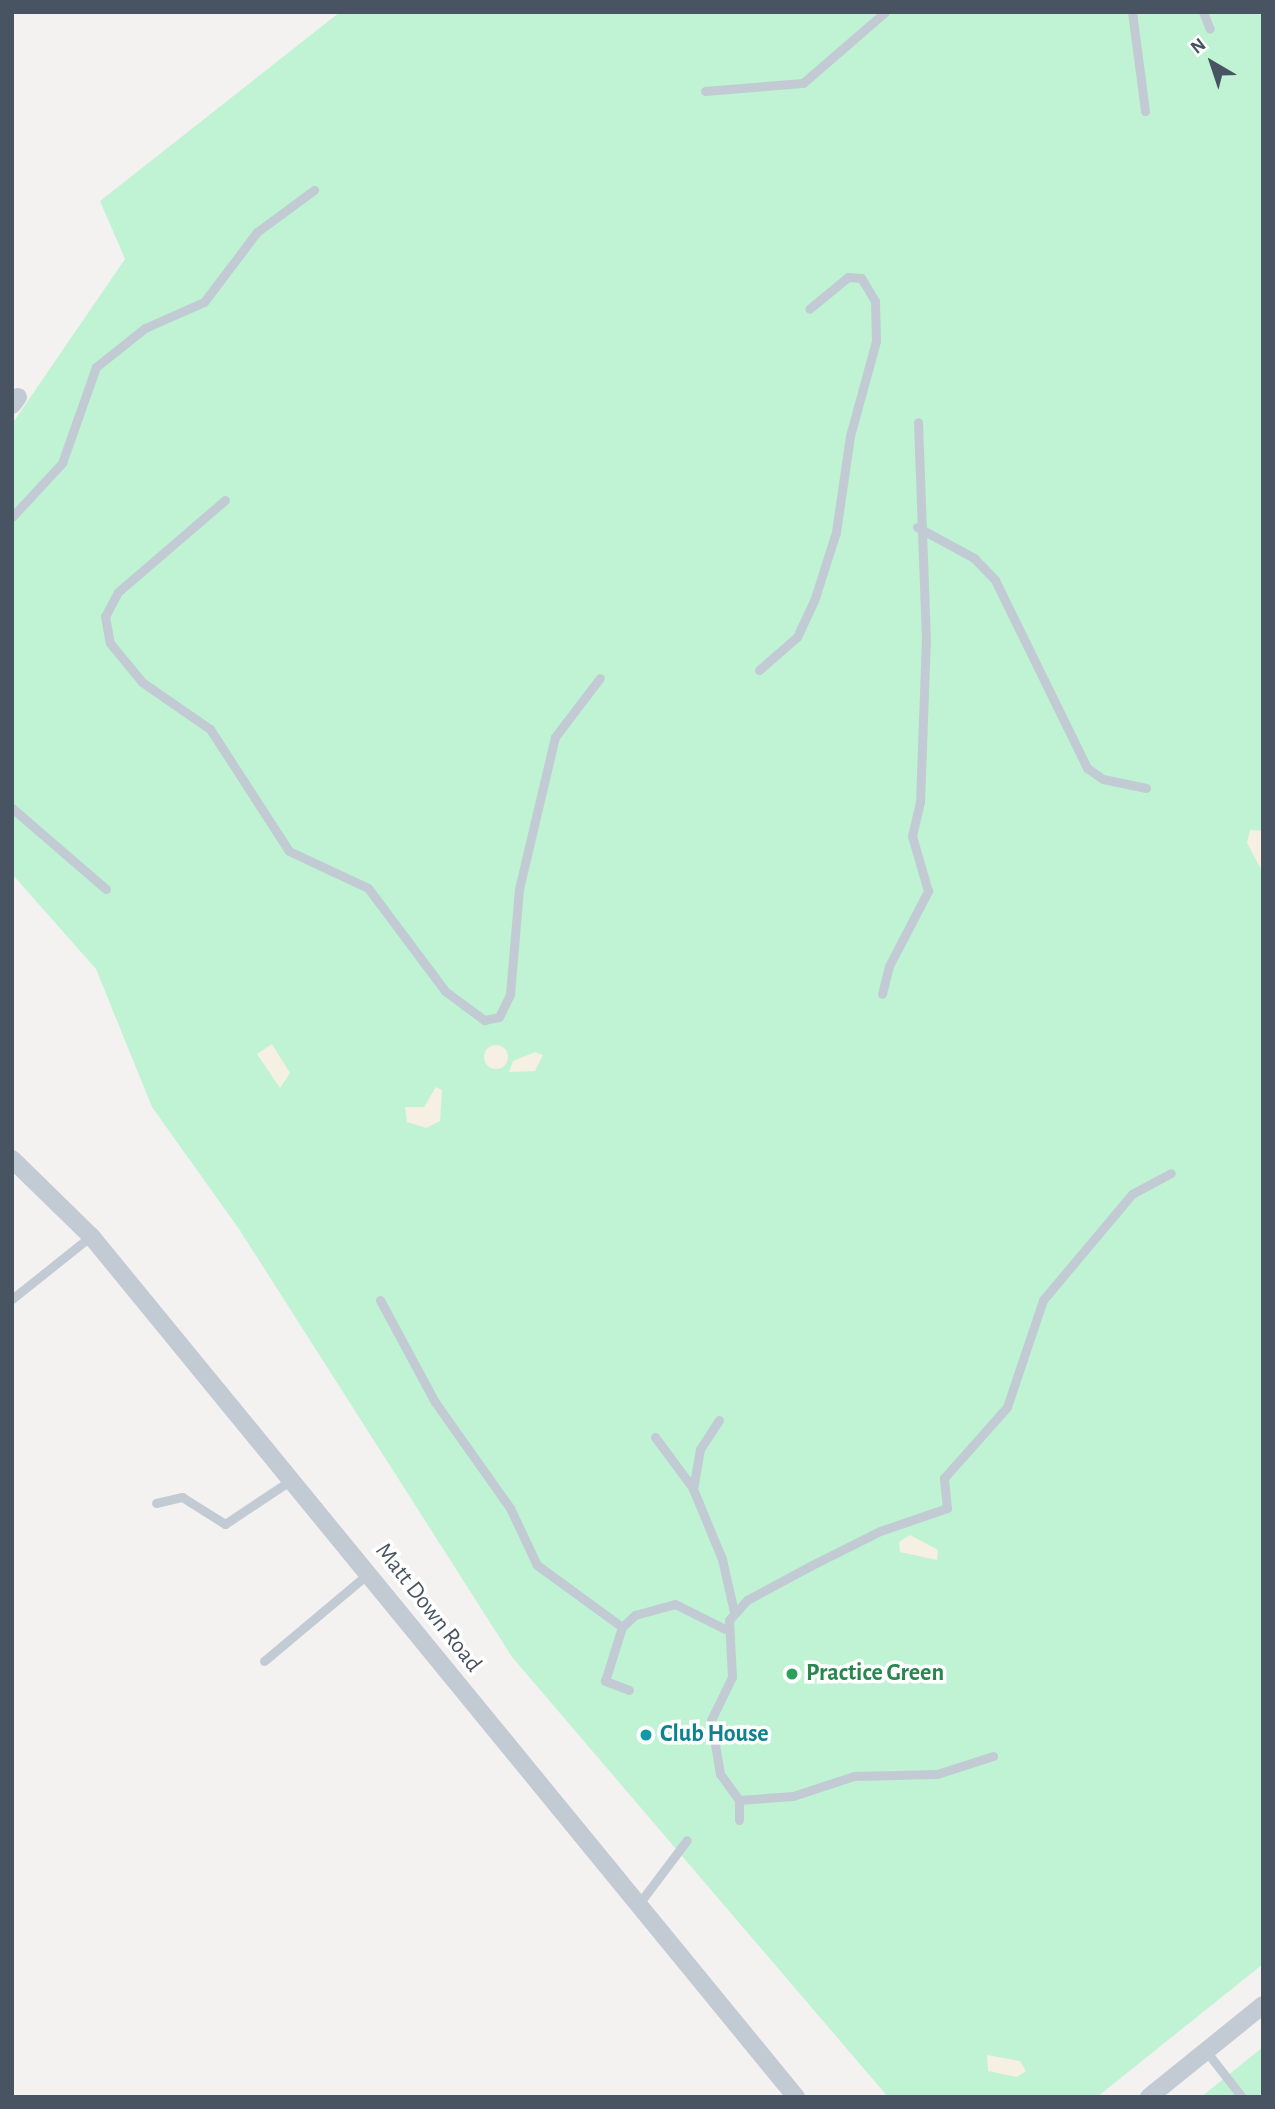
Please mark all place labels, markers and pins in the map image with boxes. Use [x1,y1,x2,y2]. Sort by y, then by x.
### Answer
place label: Practice Green [806,1660,944,1688]
marker: Practice Green [784,1666,800,1682]
place label: Club House [660,1721,769,1749]
marker: Club House [638,1727,654,1743]

